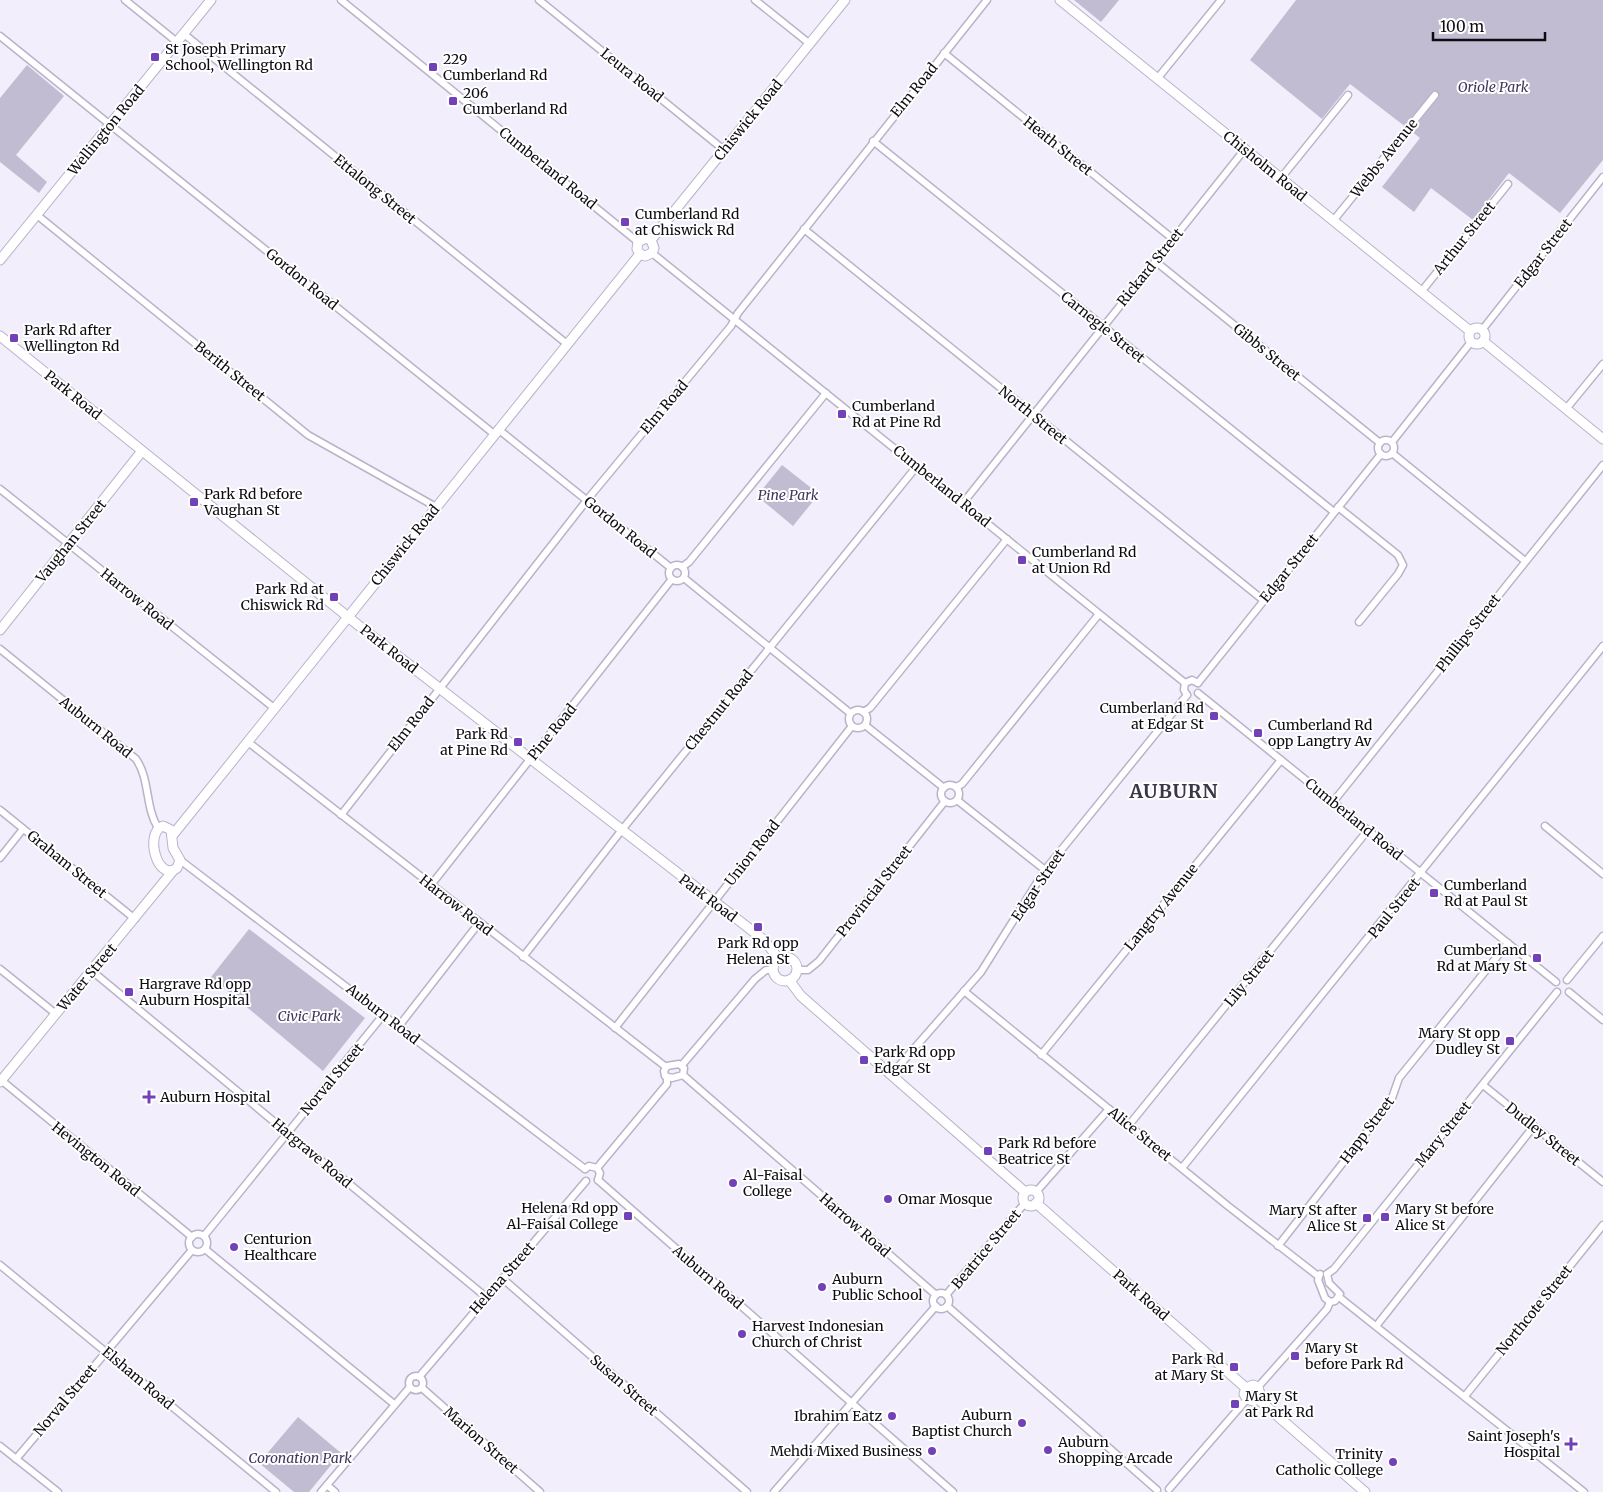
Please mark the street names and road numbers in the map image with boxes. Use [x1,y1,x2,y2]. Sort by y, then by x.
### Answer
street label: Leura Road [597,44,668,106]
street label: Elm Road [887,59,942,121]
street label: Chiswick Road [710,75,787,164]
street label: Wellington Road [63,81,148,180]
street label: Heath Street [1020,113,1097,180]
street label: Webbs Avenue [1346,115,1421,202]
street label: Cumberland Road [496,123,601,213]
street label: Chisholm Road [1220,127,1311,206]
street label: Ettalong Street [330,150,420,228]
street label: Arthur Street [1428,197,1499,279]
street label: Edgar Street [1510,214,1576,291]
street label: Rickard Street [1113,224,1187,310]
street label: Gordon Road [262,244,342,314]
street label: Carnegie Street [1057,287,1149,367]
street label: Gibbs Street [1230,319,1305,385]
street label: Berith Street [191,337,269,405]
street label: Park Road [41,366,106,424]
street label: Elm Road [636,376,692,438]
street label: North Street [995,382,1071,448]
street label: Cumberland Road [890,441,995,531]
street label: Gordon Road [580,492,660,562]
street label: Vaughan Street [31,495,110,587]
street label: Chiswick Road [367,500,444,589]
street label: Edgar Street [1256,530,1322,606]
street label: Harrow Road [97,564,177,634]
street label: Phillips Street [1432,590,1504,676]
street label: Park Road [356,621,422,678]
street label: Chestnut Road [681,666,757,754]
street label: Auburn Road [55,692,136,762]
street label: Elm Road [384,693,438,755]
street label: Pine Road [524,700,581,764]
street label: Cumberland Road [1302,774,1407,864]
street label: Union Road [721,816,784,889]
street label: Graham Street [23,826,111,902]
street label: Provincial Street [833,841,916,941]
street label: Edgar Street [1007,845,1069,924]
street label: Langtry Avenue [1120,860,1202,954]
street label: Park Road [675,870,741,926]
street label: Harrow Road [416,871,497,940]
street label: Paul Street [1364,874,1424,942]
street label: Water Street [53,939,121,1015]
street label: Lily Street [1220,945,1278,1010]
street label: Auburn Road [342,979,424,1049]
street label: Norval Street [297,1039,368,1119]
street label: Happ Street [1336,1093,1398,1167]
street label: Mary Street [1411,1097,1475,1171]
street label: Dudley Street [1502,1098,1584,1170]
street label: Alice Street [1104,1102,1176,1165]
street label: Hargrave Road [268,1114,356,1192]
street label: Hevington Road [48,1118,144,1201]
street label: Harrow Road [816,1189,895,1261]
street label: Beatrice Street [947,1205,1025,1292]
street label: Helena Street [466,1238,539,1318]
street label: Auburn Road [668,1241,748,1313]
street label: Northcote Street [1492,1261,1576,1359]
street label: Park Road [1109,1266,1173,1325]
street label: Elsham Road [99,1343,178,1414]
street label: Susan Street [586,1351,662,1420]
street label: Norval Street [30,1360,101,1440]
street label: Marion Street [440,1403,522,1478]

